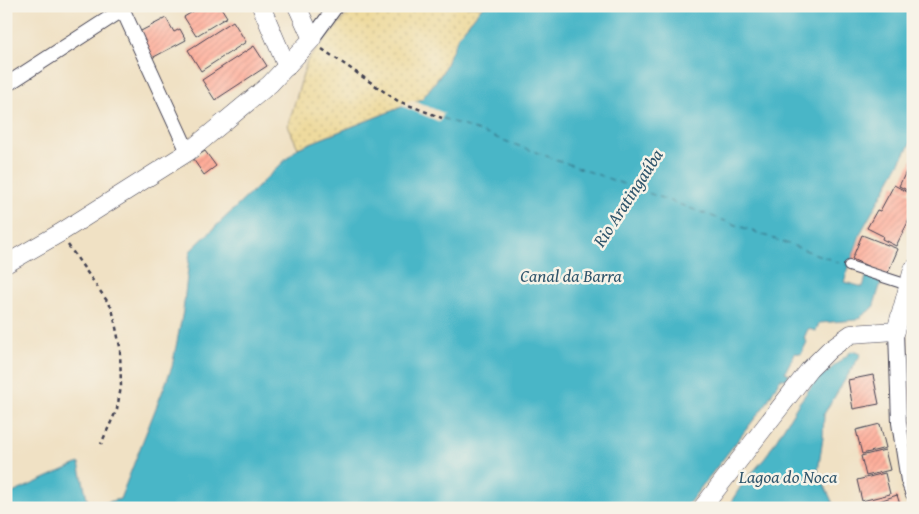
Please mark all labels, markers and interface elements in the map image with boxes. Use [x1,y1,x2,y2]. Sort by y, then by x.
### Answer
water label: Rio Aratingaúba [585,143,670,253]
water label: Canal da Barra [520,262,623,289]
water label: Lagoa do Noca [738,463,838,490]

